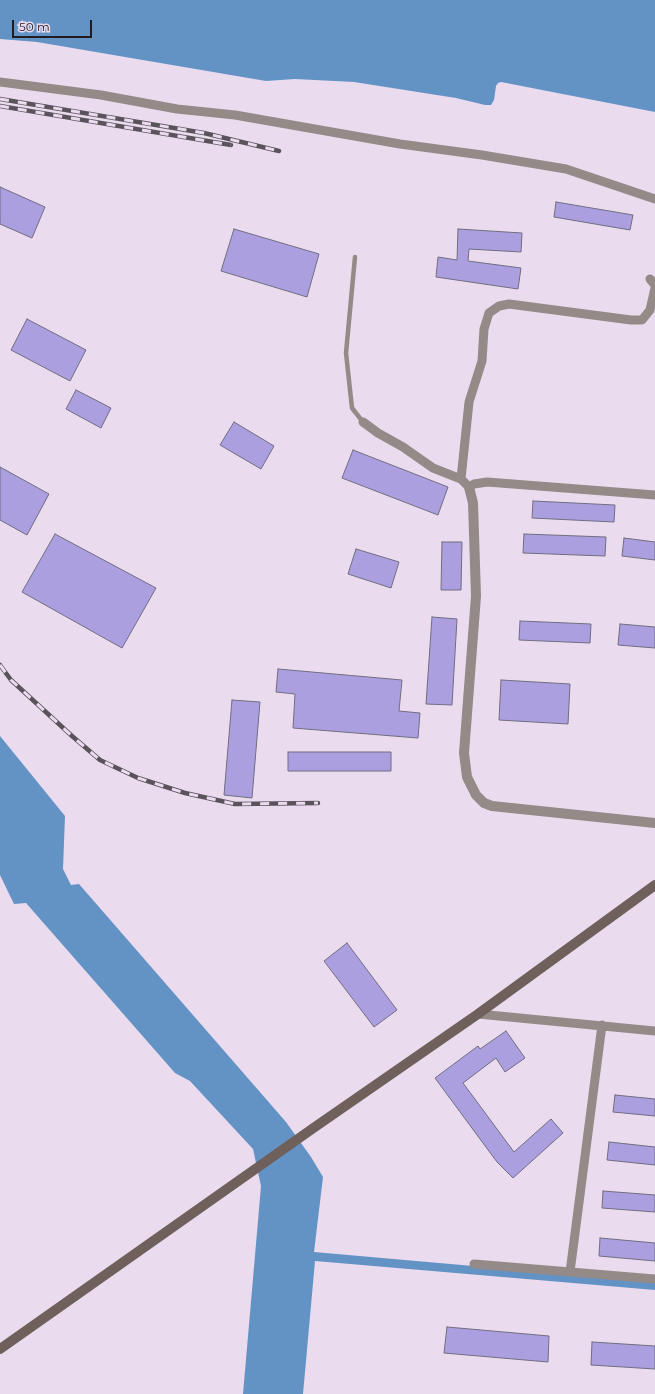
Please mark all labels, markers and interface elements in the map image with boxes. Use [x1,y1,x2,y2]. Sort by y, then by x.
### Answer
scale bar [14,12,94,38]
text: 50 m [19,19,50,34]

